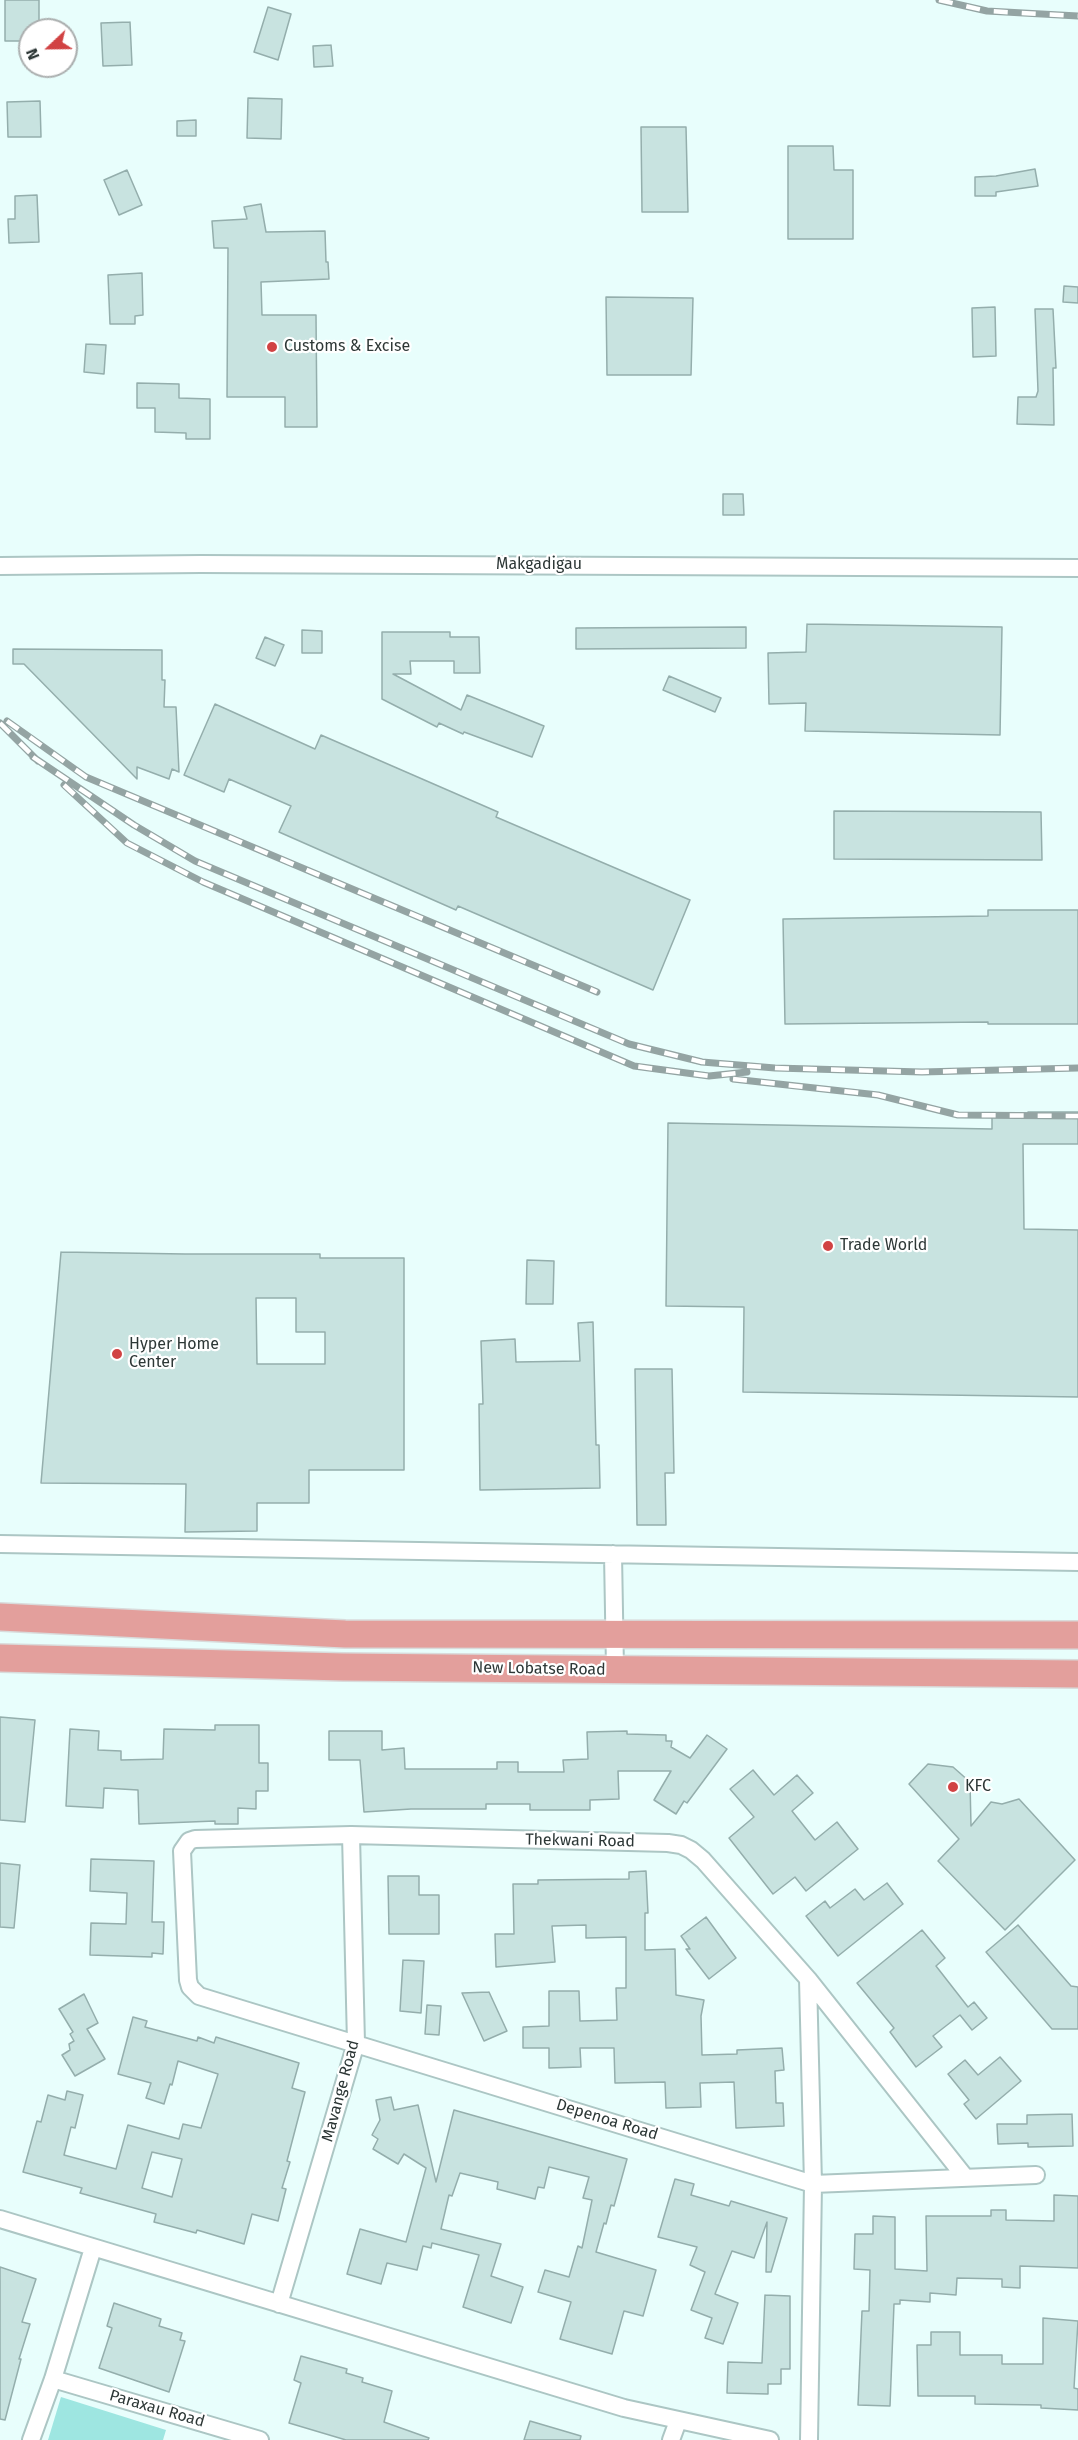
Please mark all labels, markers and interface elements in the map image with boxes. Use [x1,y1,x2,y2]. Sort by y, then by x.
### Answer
north arrow [18,18,78,78]
text: N [22,46,43,63]
place label: Customs & Excise [284,337,410,357]
marker: Customs & Excise [265,340,279,354]
street label: Makgadigau [496,555,582,575]
place label: Trade World [840,1236,927,1256]
marker: Trade World [821,1239,835,1253]
place label: Hyper Home Center [129,1335,219,1373]
marker: Hyper Home Center [110,1347,124,1361]
street label: New Lobatse Road [472,1658,606,1680]
place label: KFC [965,1777,991,1797]
marker: KFC [946,1780,960,1794]
street label: Thekwani Road [525,1830,635,1852]
street label: Mavange Road [318,2038,364,2144]
street label: Depenoa Road [554,2095,660,2145]
street label: Paraxau Road [107,2386,207,2432]

